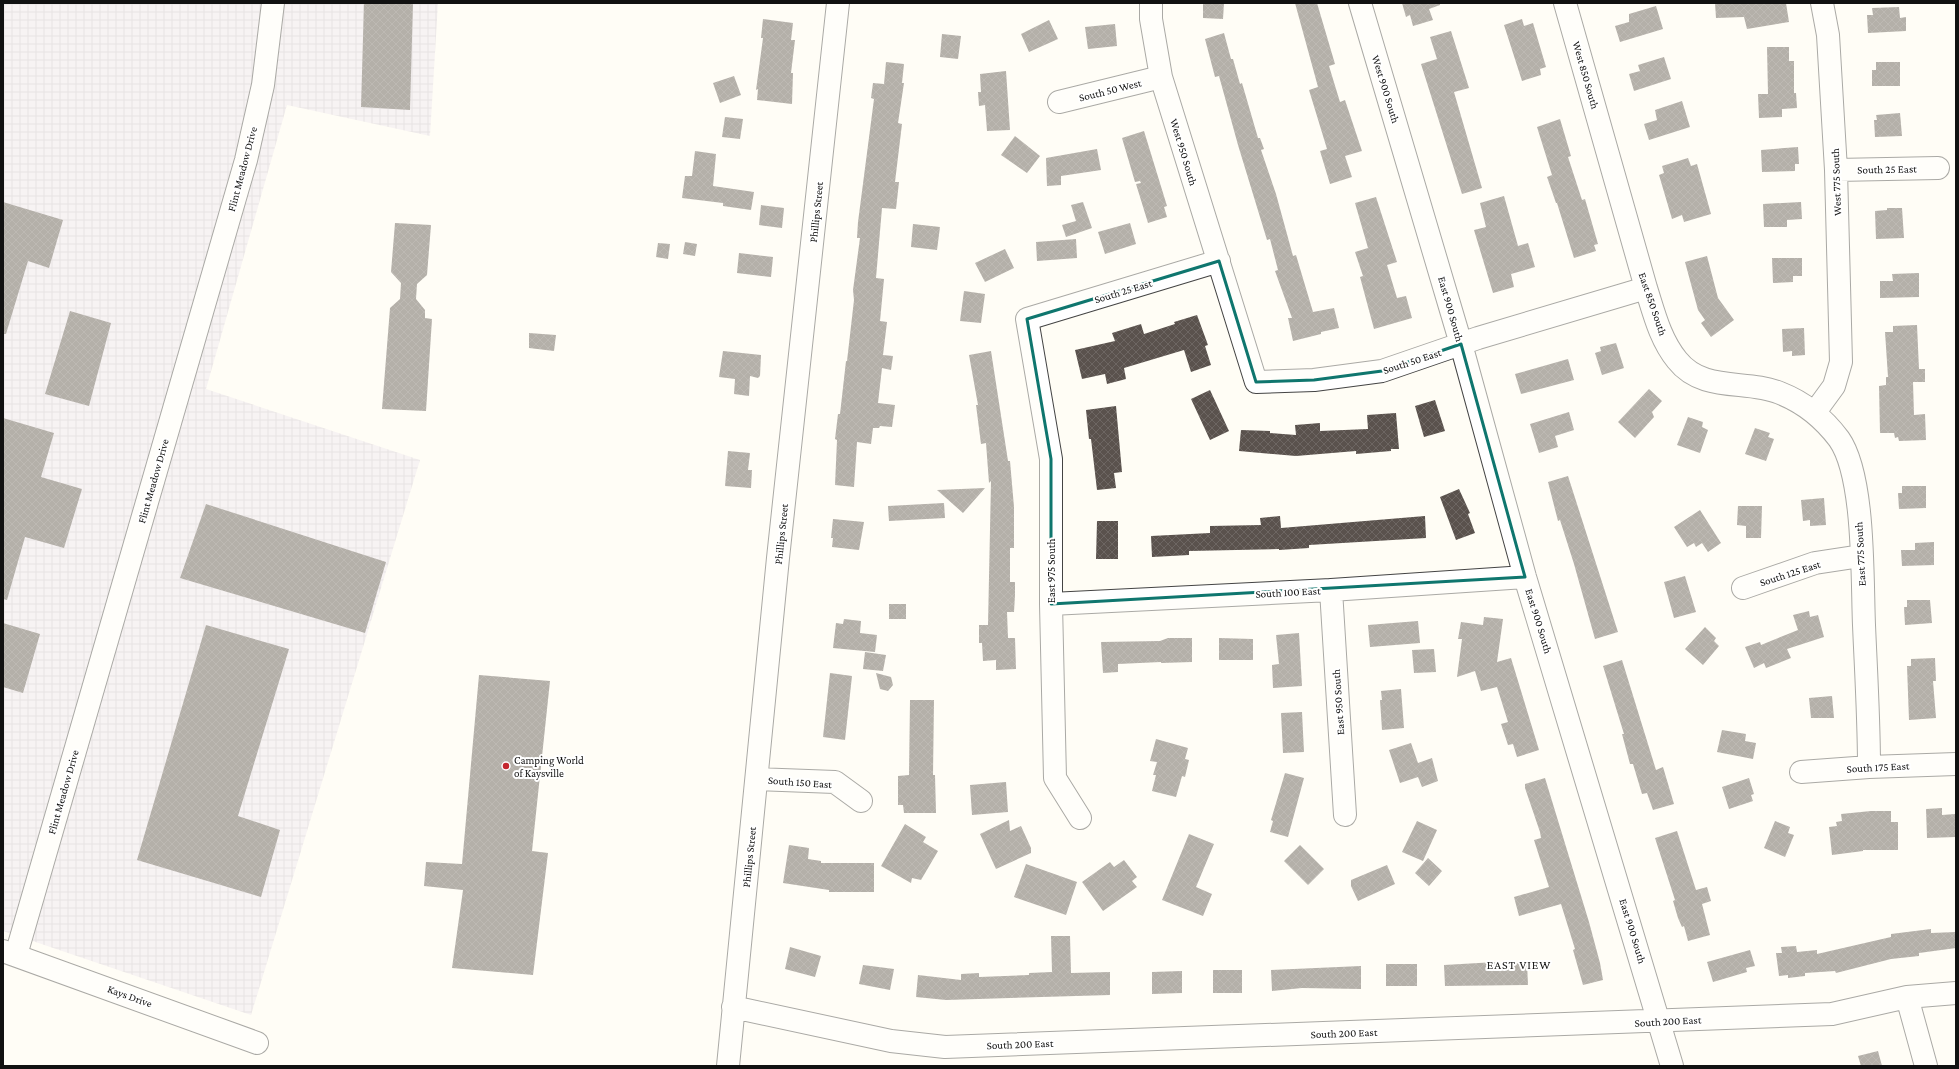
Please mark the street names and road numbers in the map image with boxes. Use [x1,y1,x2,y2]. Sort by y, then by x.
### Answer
street label: West 850 South [1571,40,1601,110]
street label: West 900 South [1370,53,1402,125]
street label: South 50 West [1078,76,1143,104]
street label: West 950 South [1168,117,1200,187]
street label: Flint Meadow Drive [225,125,259,213]
street label: West 775 South [1829,148,1843,216]
street label: South 25 East [1857,162,1917,176]
street label: Phillips Street [807,181,826,243]
street label: East 850 South [1637,271,1669,337]
street label: East 900 South [1436,275,1466,343]
street label: South 25 East [1093,276,1154,305]
street label: South 50 East [1381,346,1443,376]
street label: Flint Meadow Drive [135,437,171,525]
street label: Phillips Street [772,503,791,565]
street label: East 775 South [1852,521,1868,586]
street label: East 975 South [1045,539,1057,603]
street label: South 125 East [1758,557,1822,588]
street label: South 100 East [1255,584,1321,600]
street label: East 900 South [1523,587,1555,655]
street label: East 950 South [1330,669,1346,735]
street label: Flint Meadow Drive [45,748,81,836]
street label: South 175 East [1846,759,1910,775]
street label: South 150 East [768,774,833,790]
street label: Phillips Street [740,826,759,888]
street label: East 900 South [1617,897,1649,965]
street label: Kays Drive [106,982,154,1011]
street label: South 200 East [1634,1013,1702,1029]
street label: South 200 East [1310,1026,1378,1040]
street label: South 200 East [986,1037,1054,1051]

